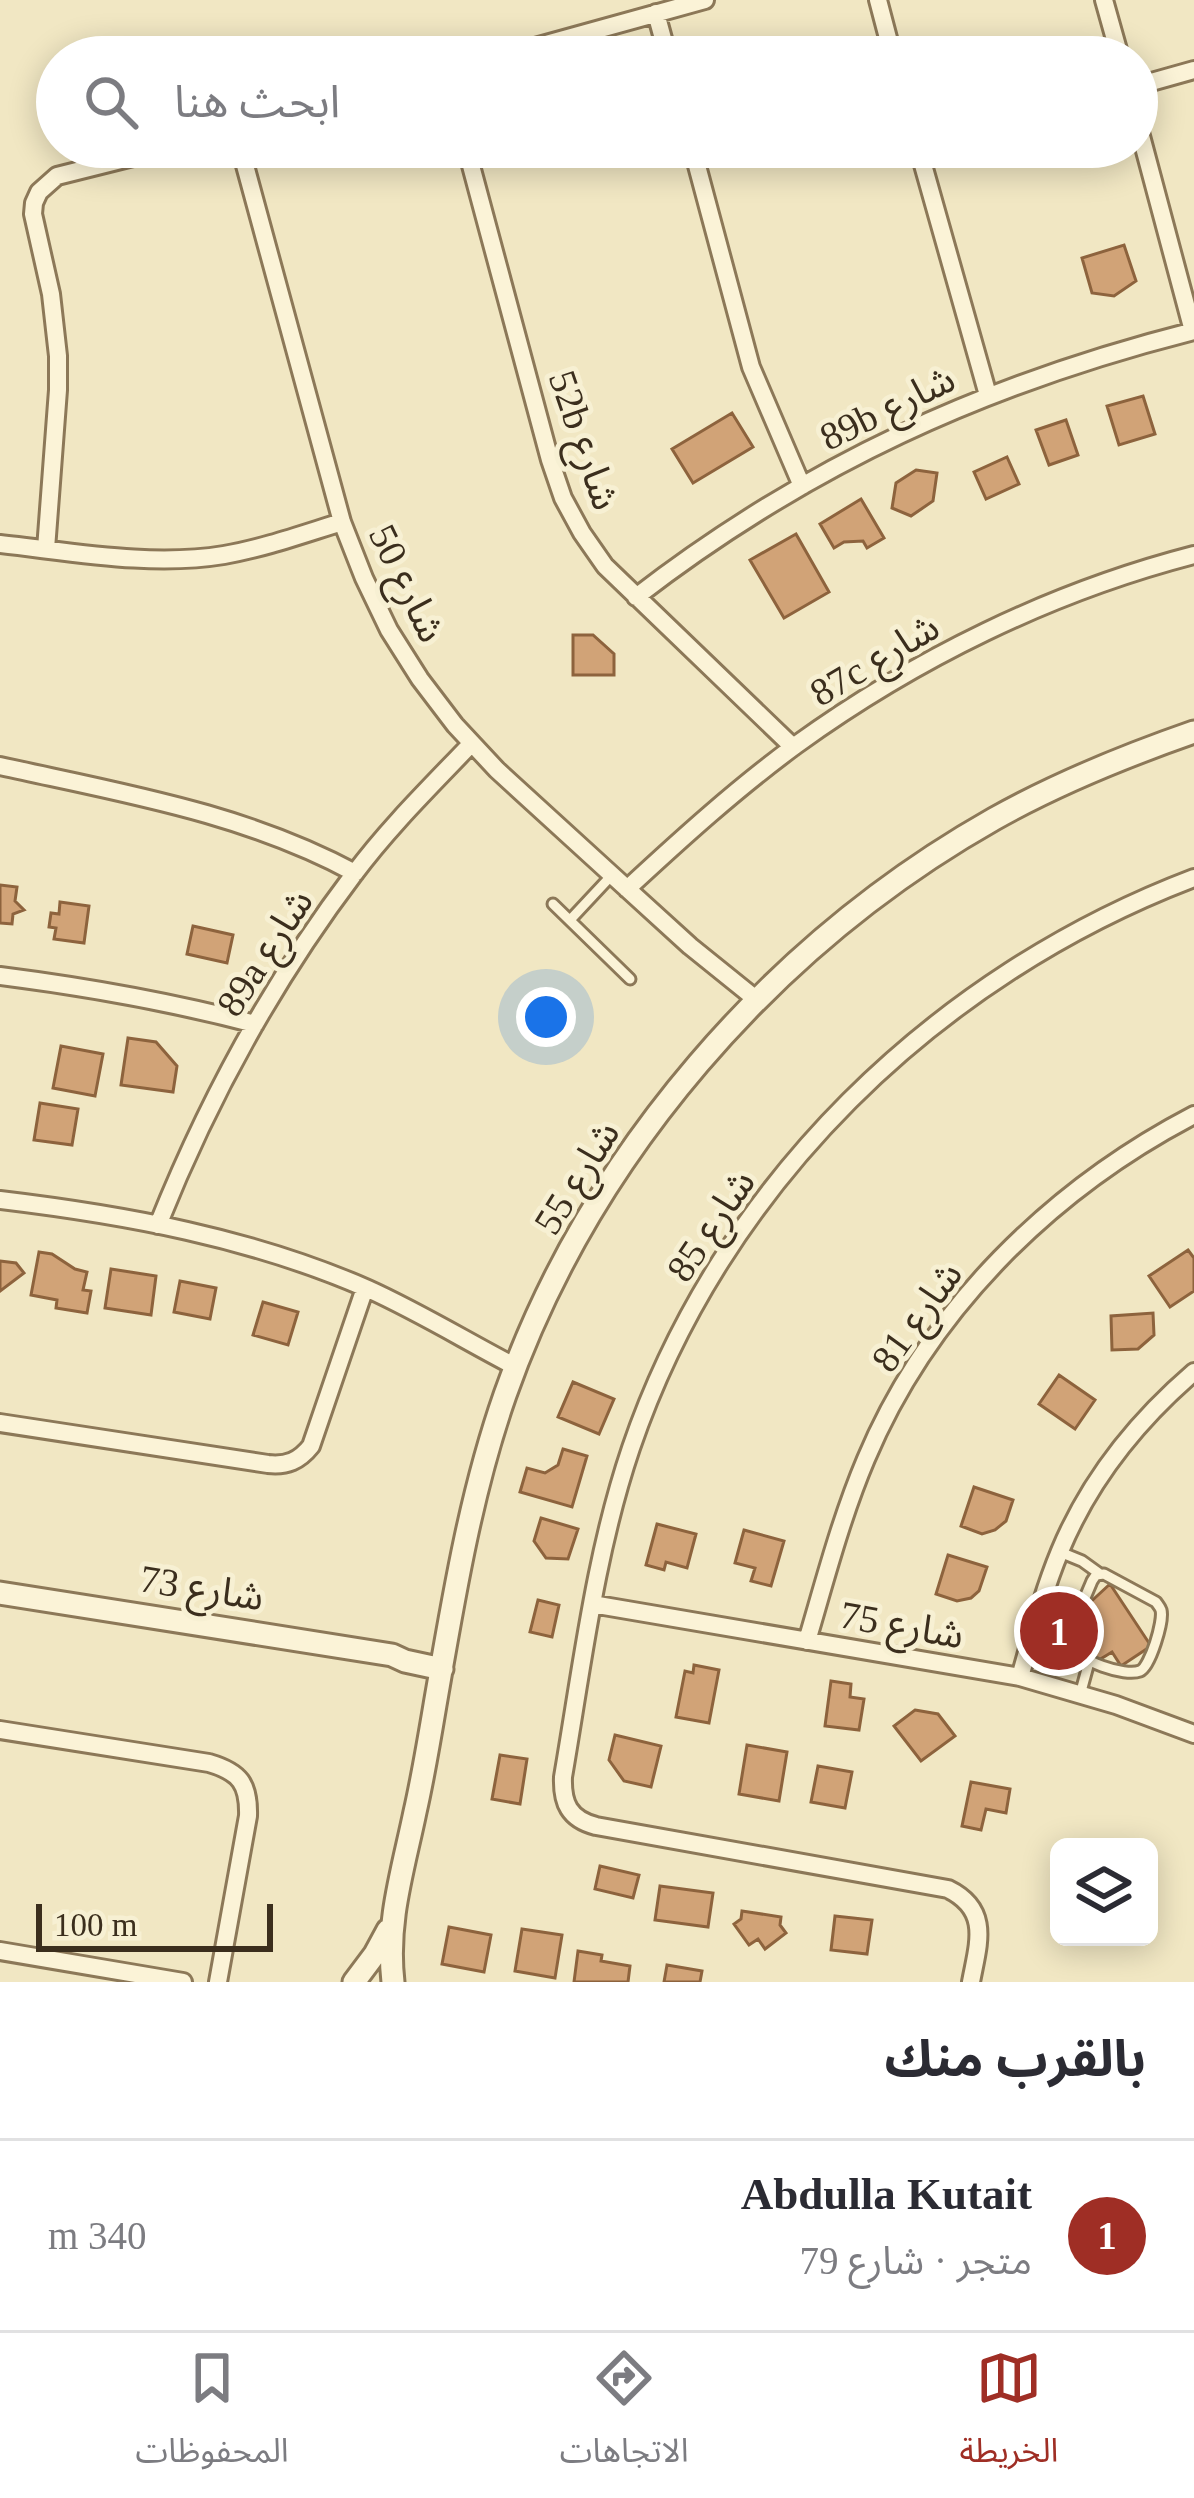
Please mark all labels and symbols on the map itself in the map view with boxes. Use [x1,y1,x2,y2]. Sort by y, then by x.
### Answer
street label: 89b شارع [813,357,965,465]
street label: 52b شارع [534,365,628,518]
street label: شارع 50 [355,518,454,652]
street label: 87c شارع [802,604,950,720]
street label: 89a شارع [208,881,327,1027]
your location [516,987,576,1047]
street label: شارع 55 [525,1113,634,1245]
street label: شارع 85 [658,1162,769,1293]
street label: شارع 81 [862,1253,976,1384]
street label: شارع 73 [136,1556,267,1625]
pin: 1 [1020,1586,1098,1676]
street label: شارع 75 [836,1592,967,1663]
scale bar [36,1898,273,1951]

